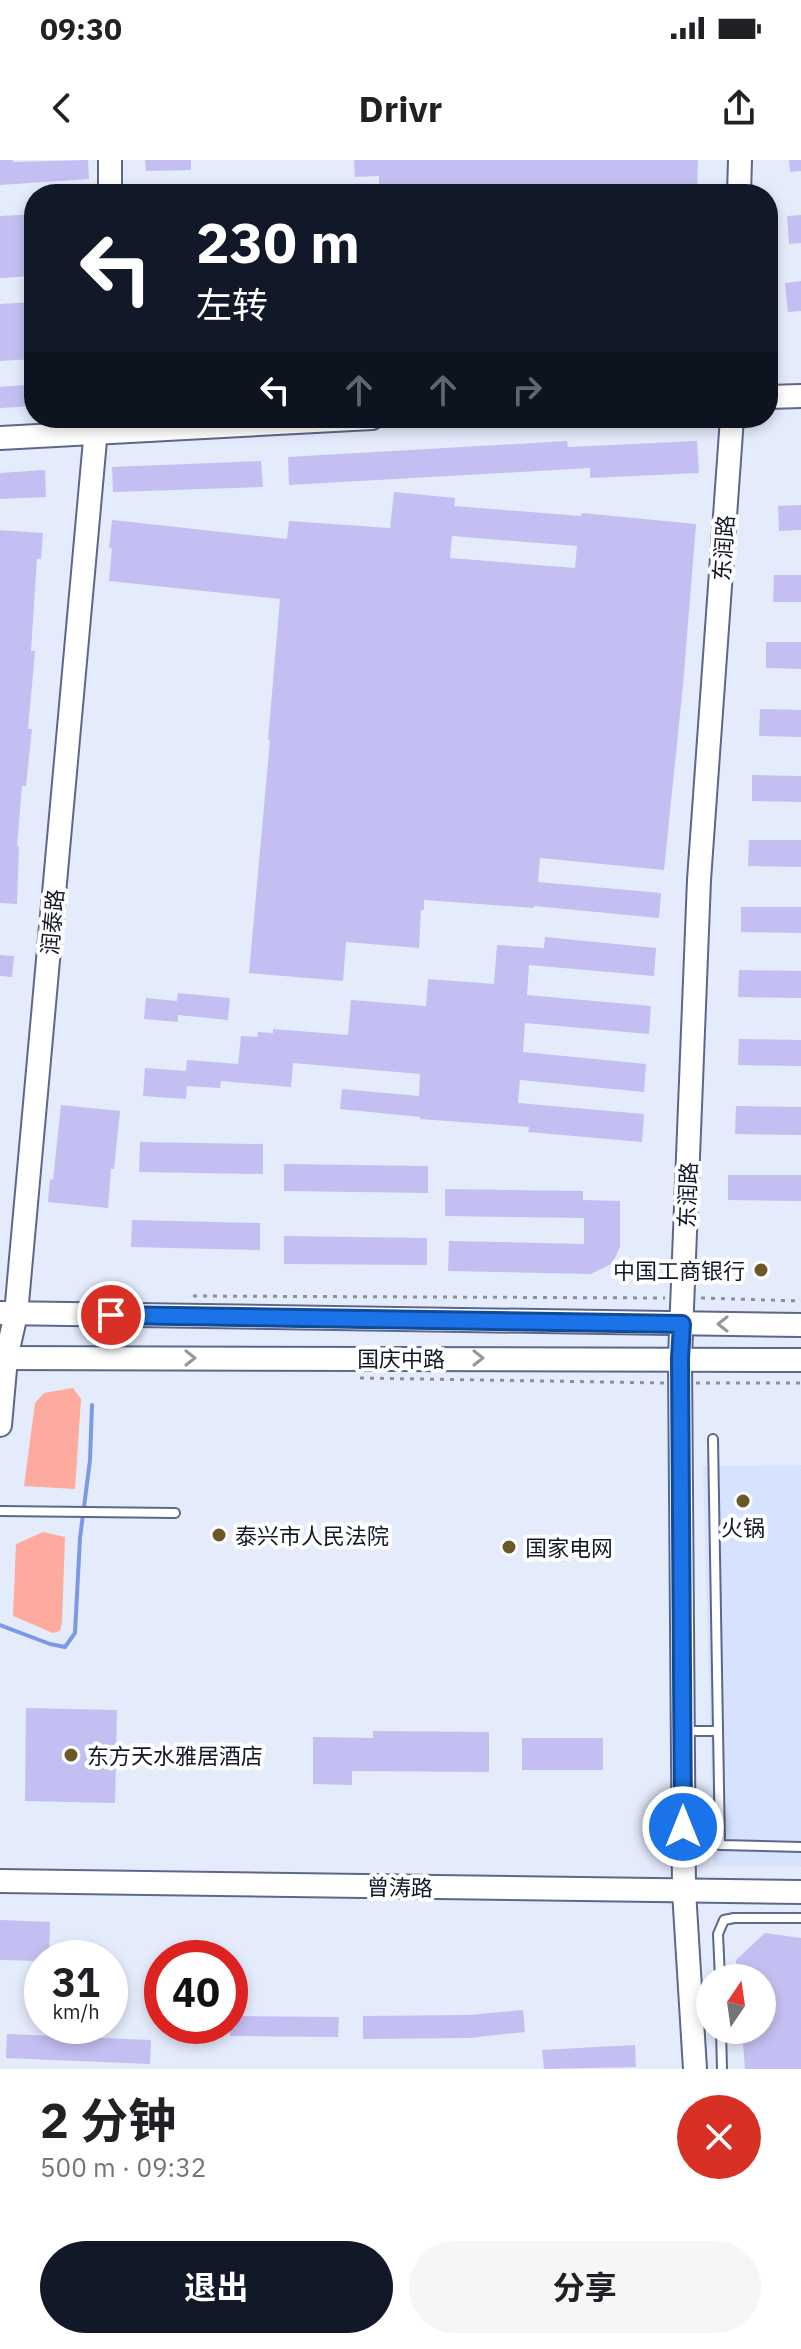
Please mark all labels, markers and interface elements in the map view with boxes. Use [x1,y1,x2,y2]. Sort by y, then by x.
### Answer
text: 09:30 [40,9,122,48]
text: Drivr [359,85,442,132]
icon: back [40,86,84,130]
icon: share [717,86,761,130]
text: 230 m [196,206,360,278]
icon: left [64,216,168,320]
text: 左转 [196,281,268,328]
icon: left [253,368,297,412]
icon: ahead [337,368,381,412]
icon: ahead [421,368,465,412]
icon: right [505,368,549,412]
street label: 东润路 [706,514,740,582]
street label: 润泰路 [35,888,69,956]
street label: 东润路 [671,1162,703,1228]
place label: 中国工商银行 [613,1256,745,1285]
marker: 中国工商银行 [752,1261,770,1279]
pin [77,1281,145,1349]
icon: arrive [89,1293,133,1337]
one-way arrow [716,1315,729,1333]
street label: 国庆中路 [357,1344,445,1373]
one-way arrow [184,1349,197,1367]
one-way arrow [472,1349,485,1367]
marker: 火锅 [734,1492,752,1510]
place label: 火锅 [721,1513,765,1542]
place label: 泰兴市人民法院 [235,1521,389,1550]
marker: 泰兴市人民法院 [210,1526,228,1544]
place label: 国家电网 [525,1533,613,1562]
marker: 国家电网 [500,1538,518,1556]
place label: 东方天水雅居酒店 [87,1741,263,1770]
marker: 东方天水雅居酒店 [62,1746,80,1764]
position arrow [641,1785,725,1869]
street label: 曾涛路 [367,1872,433,1902]
speed limit sign: 40 [144,1940,248,2044]
text: 31 [52,1956,100,2008]
north arrow [696,1964,776,2044]
map controls [696,1964,776,2044]
text: km/h [52,1998,100,2025]
text: 2 分钟 [40,2089,176,2151]
button: close [677,2095,761,2179]
text: 500 m · 09:32 [40,2150,206,2184]
button: 退出 [40,2241,393,2333]
button: 分享 [409,2241,761,2333]

